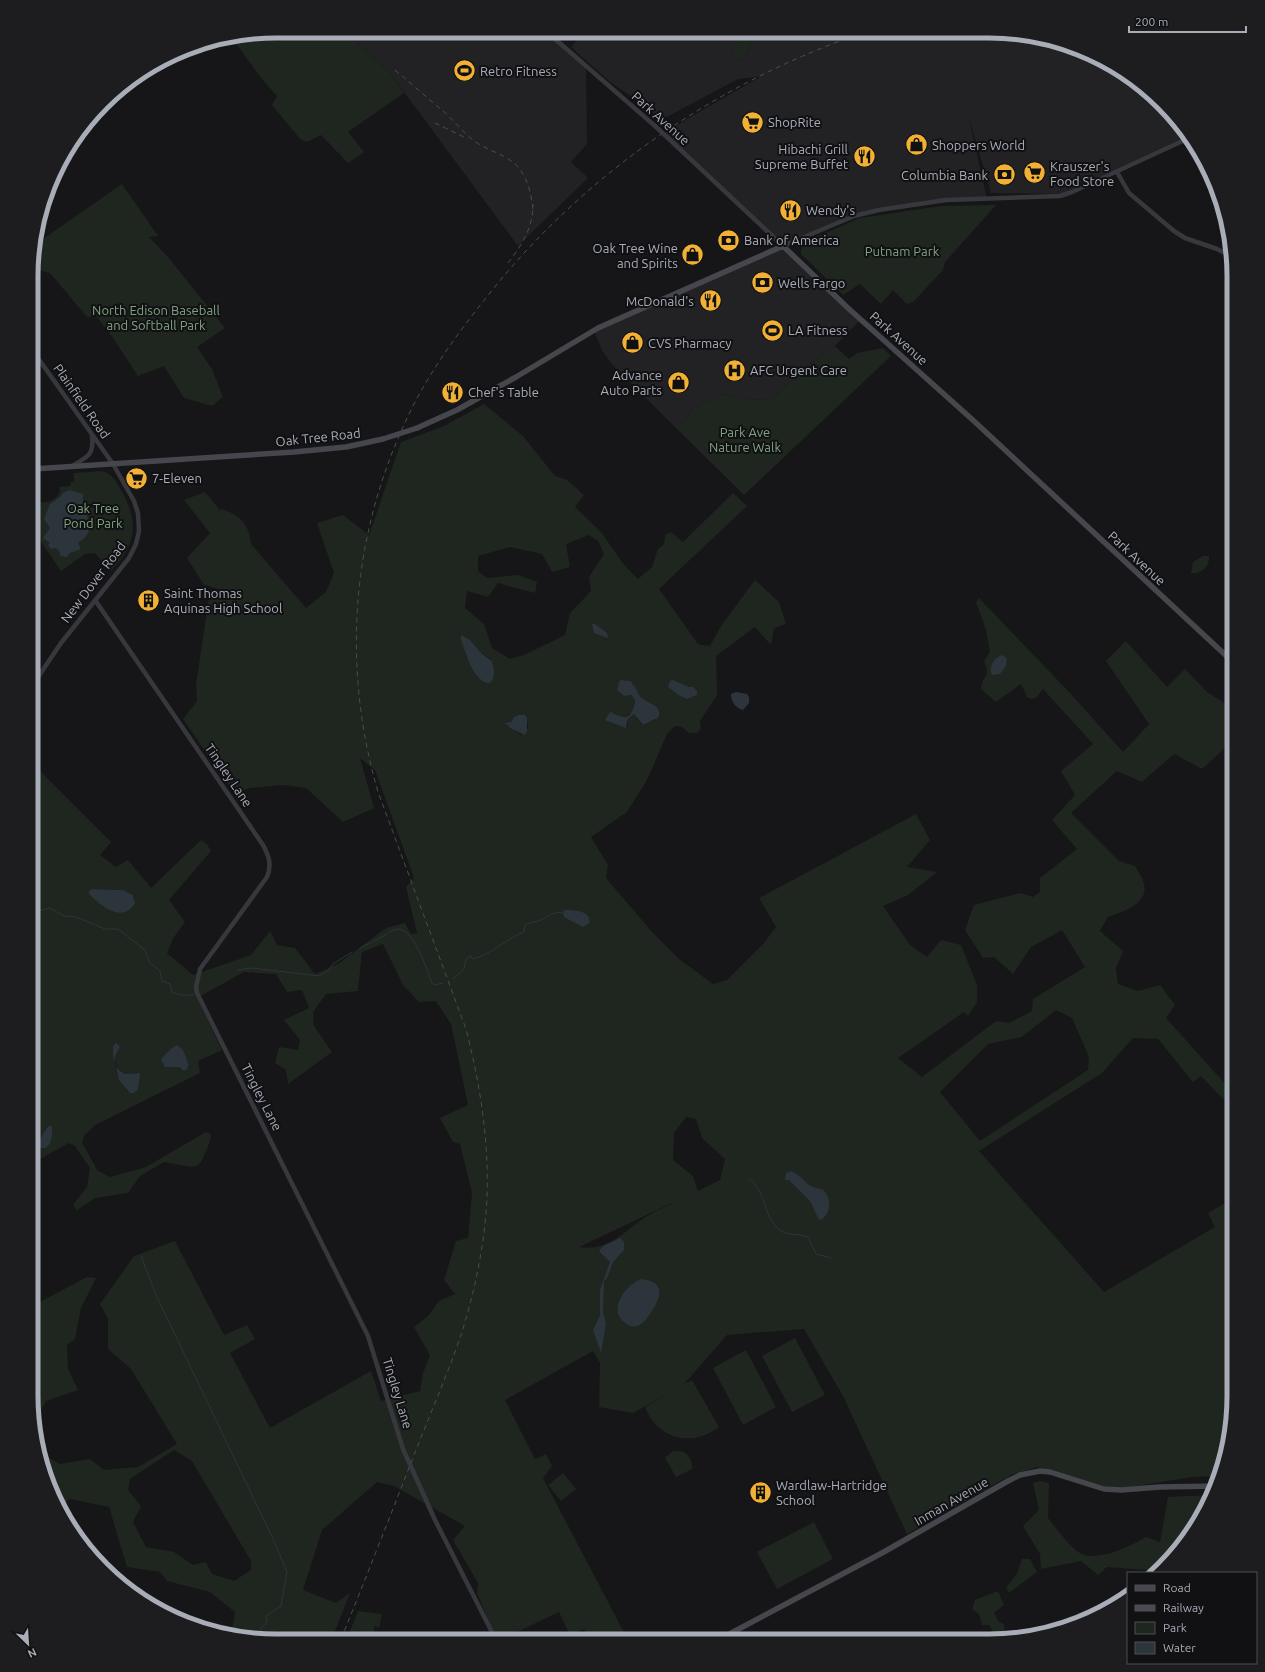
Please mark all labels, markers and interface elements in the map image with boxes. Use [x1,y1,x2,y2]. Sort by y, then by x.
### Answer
scale bar [1129,8,1246,34]
text: 200 m [1135,15,1168,28]
sports icon: Retro Fitness [452,58,478,84]
place label: Retro Fitness [480,64,557,78]
street label: Park Avenue [629,89,693,147]
supermarket icon: ShopRite [739,109,765,135]
place label: ShopRite [768,115,821,129]
shop icon: Shoppers World [903,132,929,158]
place label: Shoppers World [932,138,1025,152]
place label: Hibachi Grill Supreme Buffet [755,142,849,171]
restaurant icon: Hibachi Grill Supreme Buffet [851,143,877,169]
place label: Krauszer's Food Store [1050,159,1114,188]
supermarket icon: Krauszer's Food Store [1022,160,1048,186]
bank icon: Columbia Bank [991,162,1017,188]
place label: Columbia Bank [901,168,988,182]
restaurant icon: Wendy's [777,197,803,223]
place label: Wendy's [806,203,855,217]
bank icon: Bank of America [716,227,742,253]
place label: Bank of America [744,233,839,247]
place label: Oak Tree Wine and Spirits [593,241,678,270]
shop icon: Oak Tree Wine and Spirits [680,242,706,268]
park label: Putnam Park [865,244,940,258]
bank icon: Wells Fargo [749,270,775,296]
place label: Wells Fargo [778,276,845,290]
restaurant icon: McDonald's [697,288,723,314]
place label: McDonald's [626,294,694,308]
park label: North Edison Baseball and Softball Park [92,303,220,332]
street label: Park Avenue [867,309,931,367]
sports icon: LA Fitness [759,317,785,343]
place label: LA Fitness [788,323,848,337]
shop icon: CVS Pharmacy [620,330,646,356]
place label: CVS Pharmacy [648,336,731,350]
hospital icon: AFC Urgent Care [721,357,747,383]
street label: Plainfield Road [51,361,113,441]
place label: AFC Urgent Care [750,363,847,377]
place label: Advance Auto Parts [600,368,662,397]
shop icon: Advance Auto Parts [665,369,691,395]
restaurant icon: Chef's Table [440,379,466,405]
place label: Chef's Table [468,385,539,399]
park label: Park Ave Nature Walk [709,425,781,454]
street label: Oak Tree Road [275,426,361,448]
supermarket icon: 7-Eleven [124,465,150,491]
place label: 7-Eleven [152,471,202,485]
park label: Oak Tree Pond Park [63,501,123,530]
street label: Park Avenue [1106,528,1168,588]
street label: New Dover Road [58,539,128,625]
place label: Saint Thomas Aquinas High School [164,586,283,615]
building icon: Saint Thomas Aquinas High School [136,587,162,613]
street label: Tingley Lane [203,741,255,809]
street label: Tingley Lane [239,1061,285,1133]
street label: Tingley Lane [381,1356,415,1430]
street label: Inman Avenue [912,1474,990,1528]
place label: Wardlaw-Hartridge School [776,1478,887,1507]
building icon: Wardlaw-Hartridge School [748,1479,774,1505]
legend [1127,1572,1257,1664]
text: Road [1163,1581,1191,1594]
text: Railway [1163,1601,1204,1614]
text: Park [1163,1621,1187,1634]
north arrow [8,1624,48,1664]
text: Water [1163,1641,1196,1654]
text: N [26,1646,38,1660]

